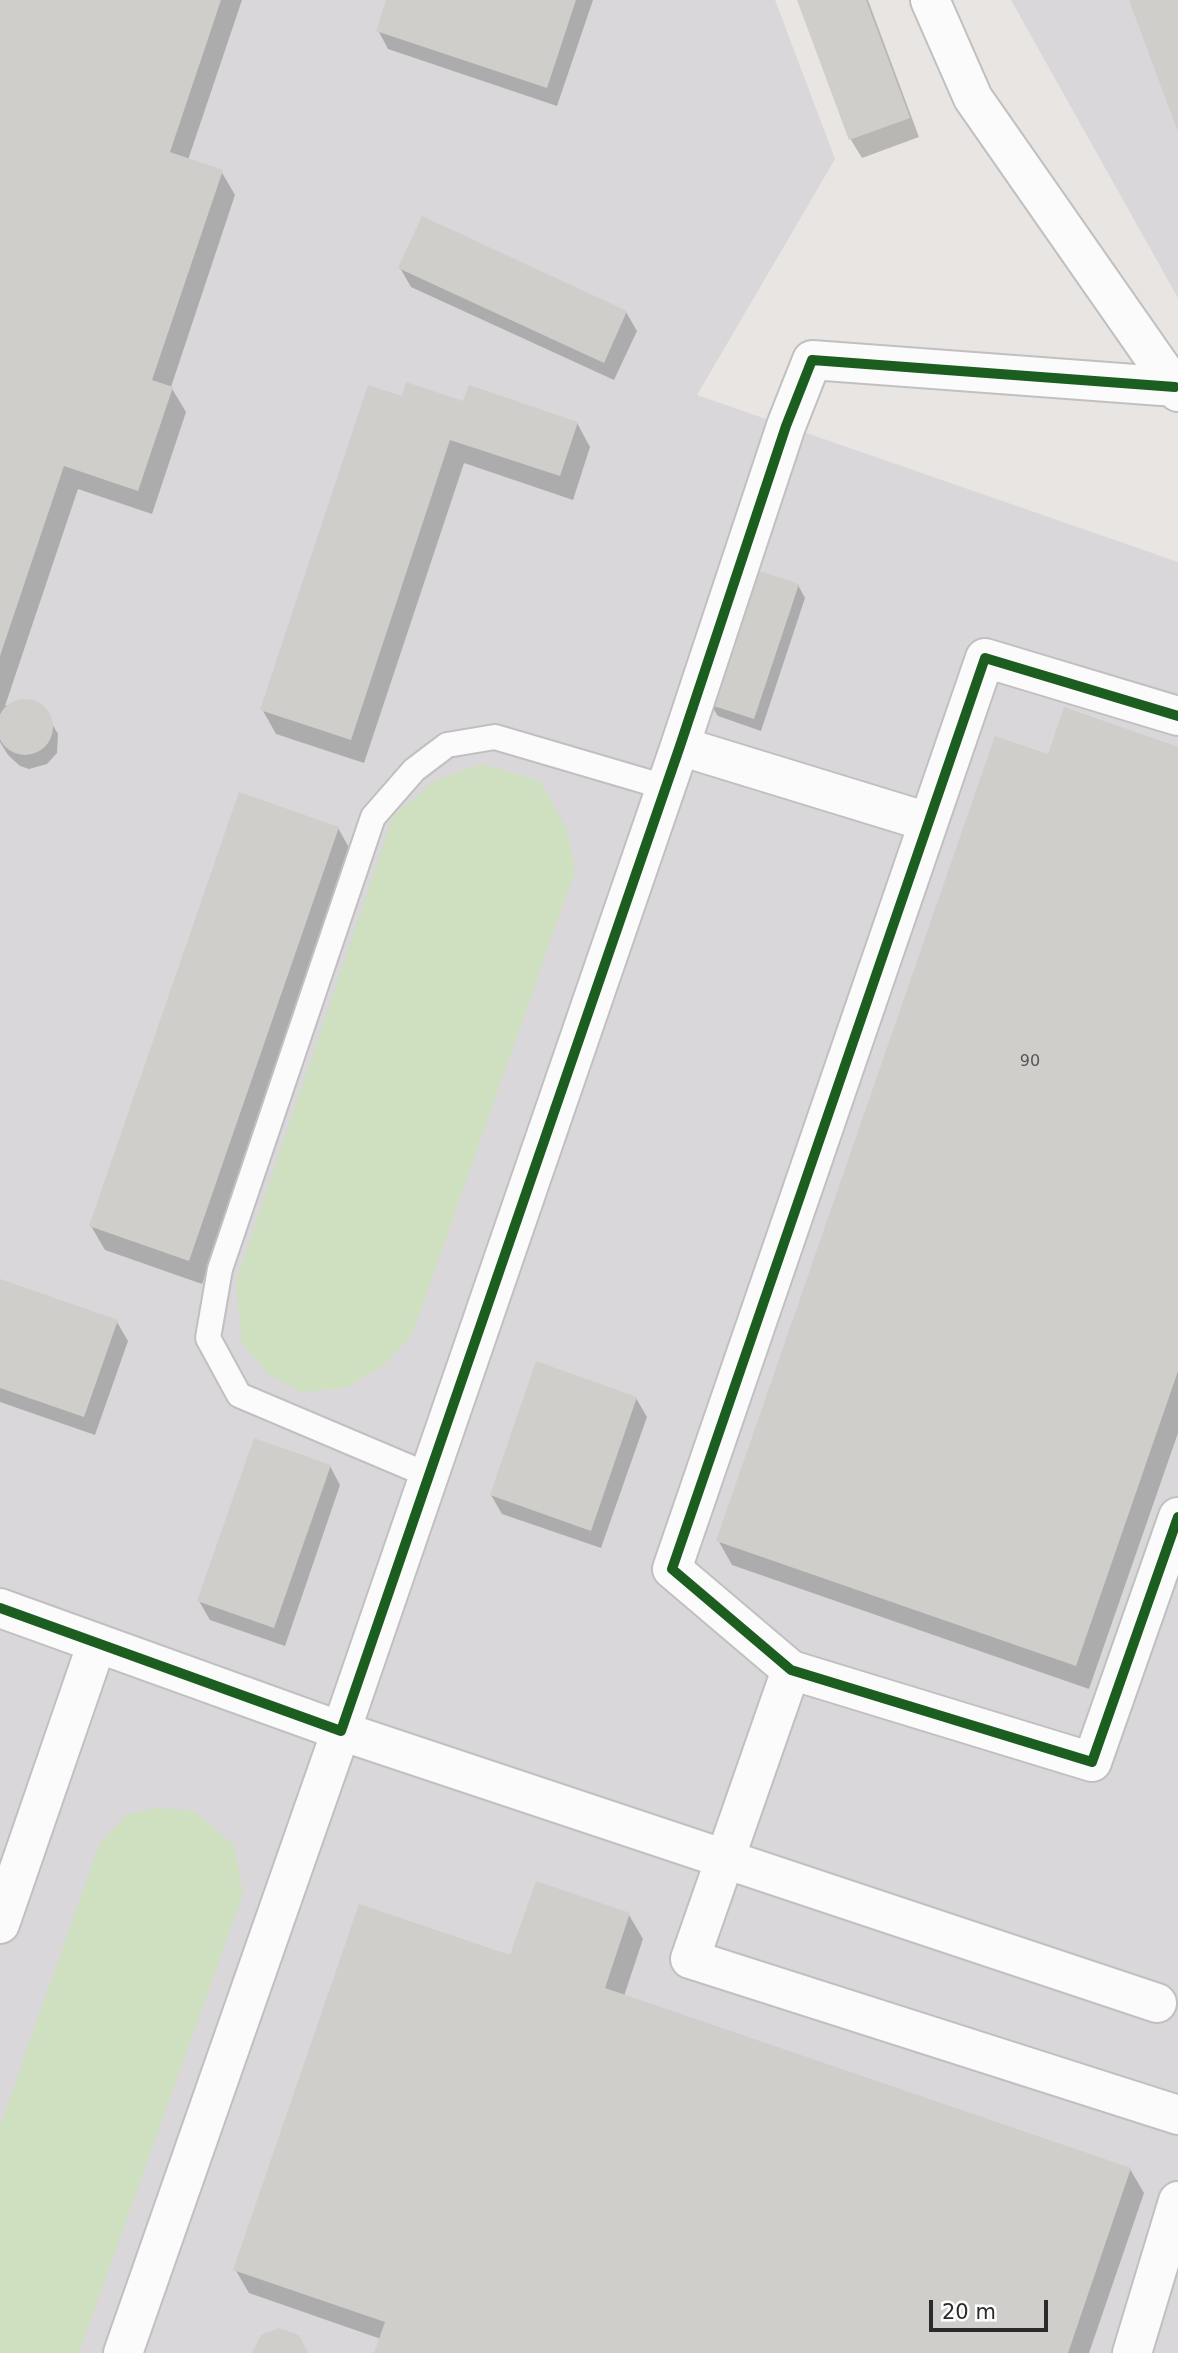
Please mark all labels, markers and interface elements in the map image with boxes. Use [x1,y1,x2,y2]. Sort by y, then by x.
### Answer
house number: 90 [1020,1052,1040,1072]
scale bar [933,2286,1052,2330]
text: 20 m [942,2300,996,2324]

